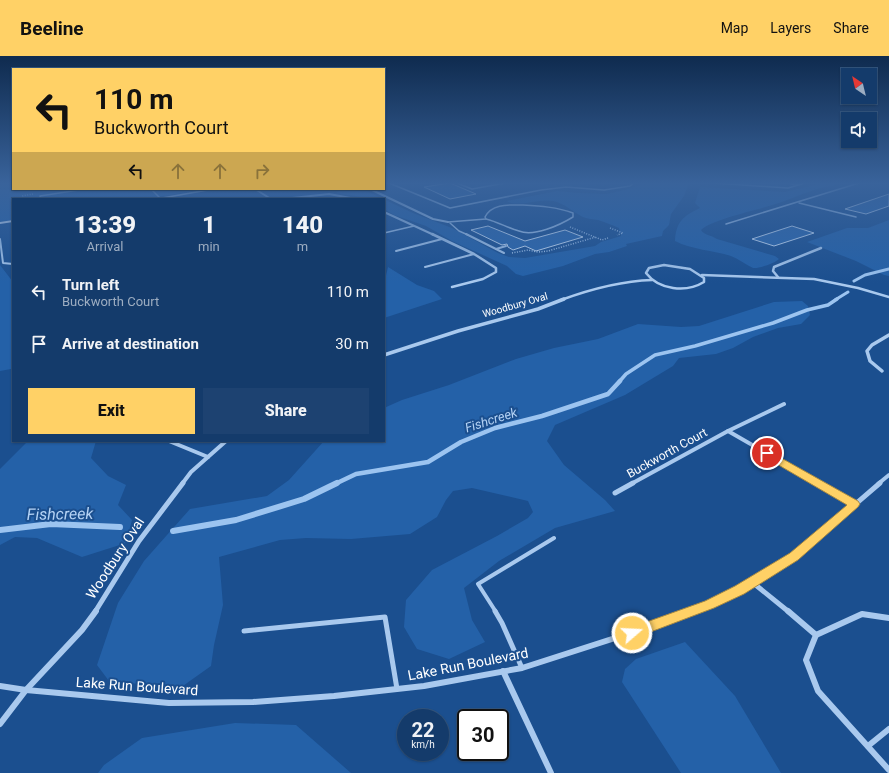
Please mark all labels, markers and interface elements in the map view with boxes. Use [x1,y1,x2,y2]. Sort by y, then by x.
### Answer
text: Beeline [20,17,84,40]
text: Map [721,20,748,36]
text: Layers [770,20,811,36]
text: Share [833,20,869,36]
north arrow [841,68,877,104]
map controls [841,68,877,148]
text: 110 m [94,83,173,116]
icon: left [28,84,80,136]
button: sound [841,112,877,148]
text: Buckworth Court [94,117,229,138]
icon: left [125,160,147,182]
icon: ahead [167,160,189,182]
icon: ahead [209,160,231,182]
icon: right [251,160,273,182]
text: 13:39 [74,211,136,239]
text: 1 [202,211,216,239]
text: 140 [282,211,323,239]
text: Arrival [87,239,123,254]
text: min [198,239,220,254]
text: m [297,239,308,254]
text: Turn left [62,276,119,294]
icon: left [28,281,50,303]
text: 110 m [327,283,369,301]
street label: Woodbury Oval [481,290,549,320]
text: Buckworth Court [62,294,159,309]
icon: arrive [28,333,50,355]
text: Arrive at destination [62,335,199,353]
text: 30 m [335,335,369,353]
button: Exit [28,388,195,434]
button: Share [203,388,369,434]
water label: Fishcreek [463,404,520,435]
street label: Buckworth Court [624,425,710,481]
pin [750,436,784,470]
icon: arrive [756,442,778,464]
water label: Fishcreek [27,504,95,524]
street label: Woodbury Oval [83,514,147,602]
position arrow [611,612,653,654]
street label: Lake Run Boulevard [406,644,530,684]
street label: Lake Run Boulevard [75,674,199,698]
speed limit sign: 30 [457,709,509,761]
text: 22 [412,718,434,742]
text: km/h [411,739,435,750]

